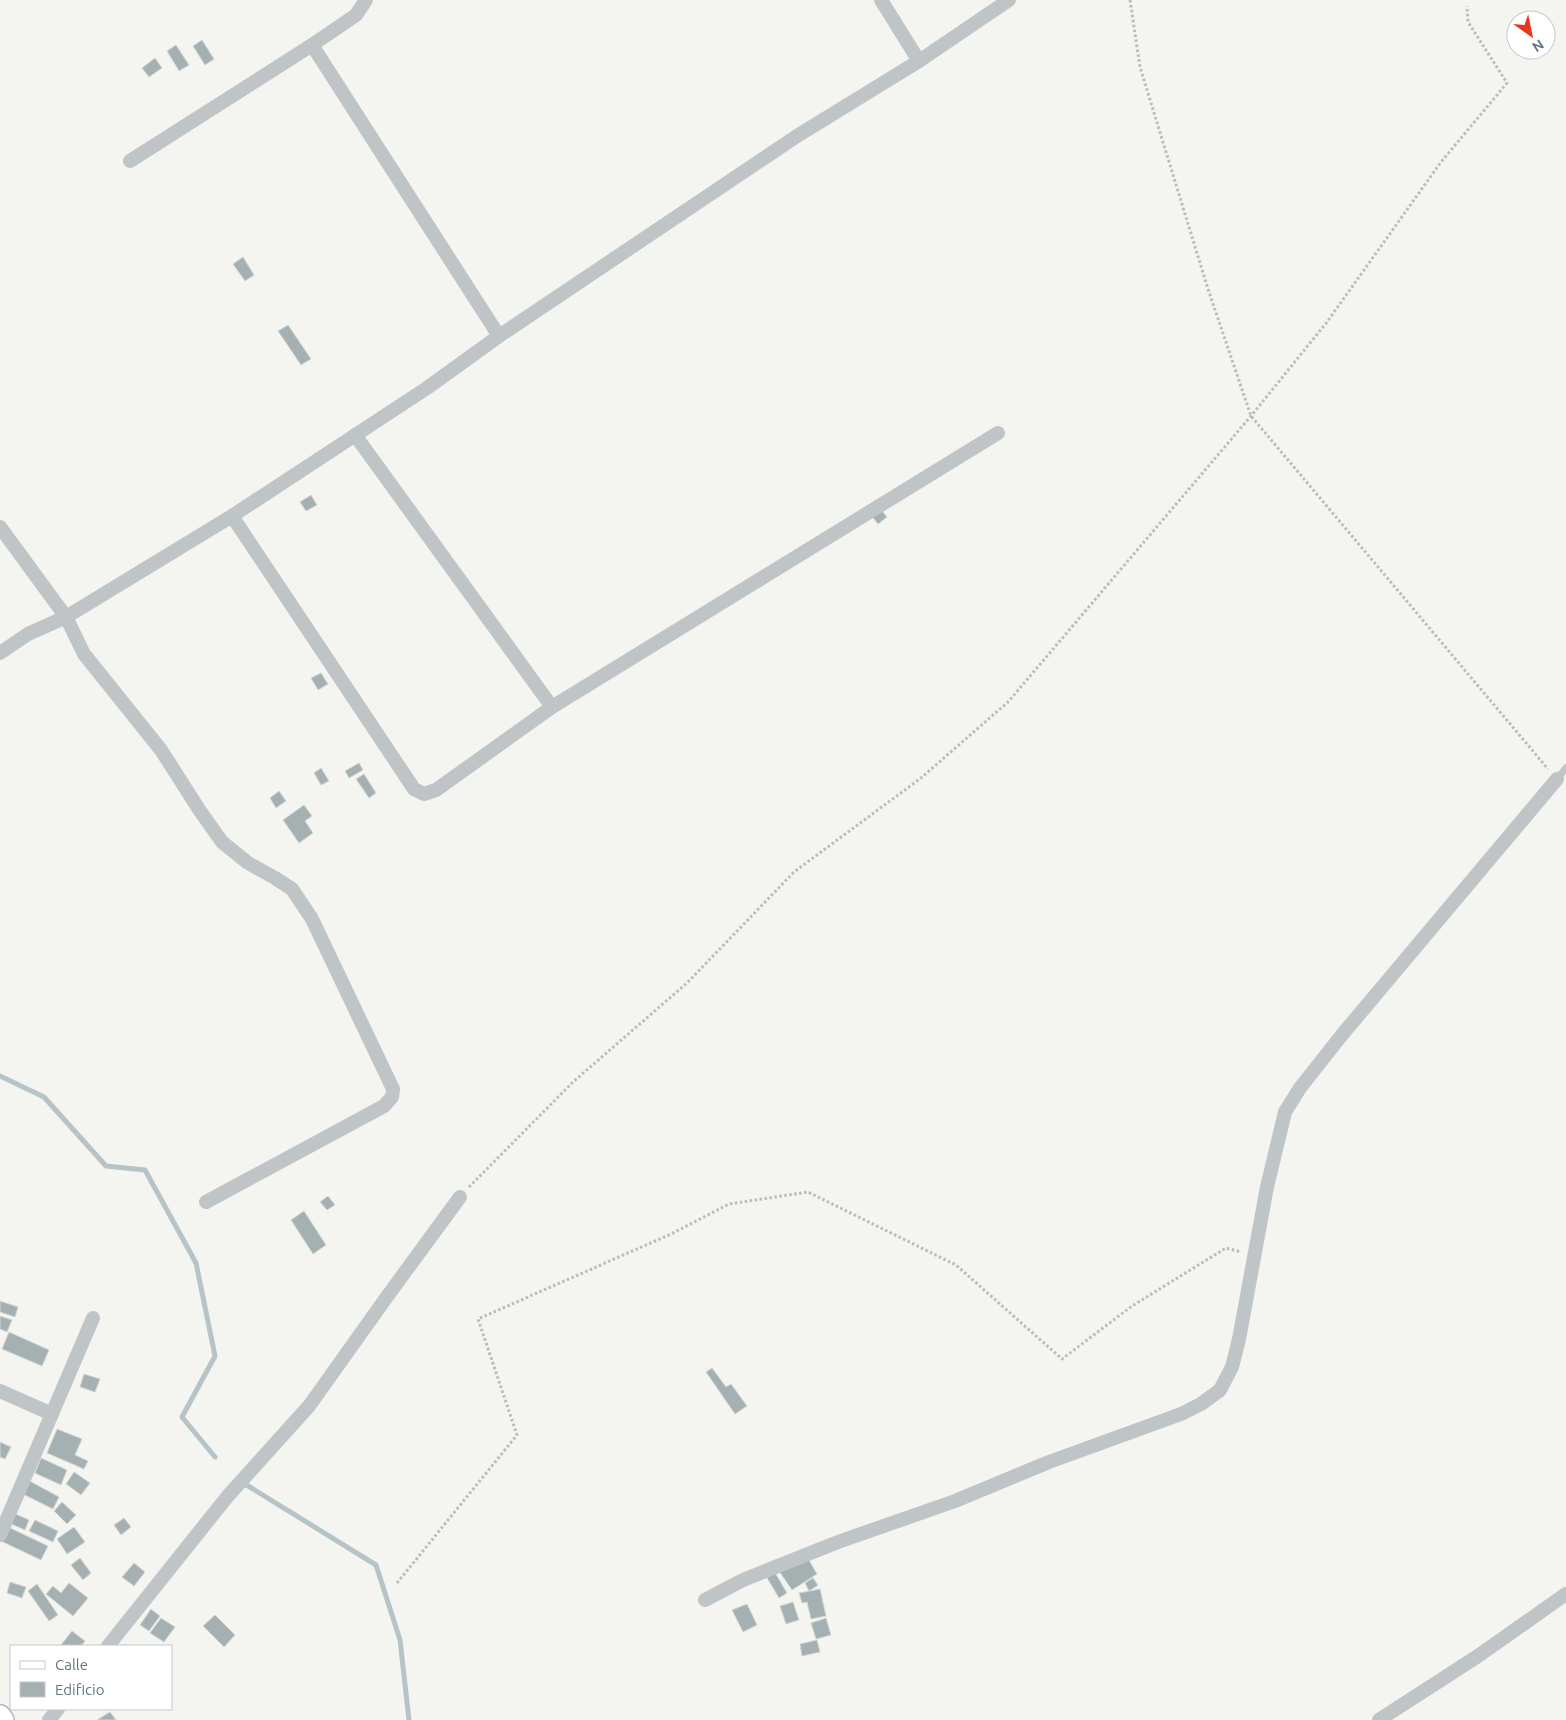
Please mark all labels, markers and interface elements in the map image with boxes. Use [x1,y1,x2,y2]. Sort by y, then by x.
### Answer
north arrow [1506,10,1556,60]
text: N [1529,36,1547,55]
legend [10,1645,172,1710]
text: Calle [55,1656,88,1673]
text: Edificio [55,1681,104,1698]

